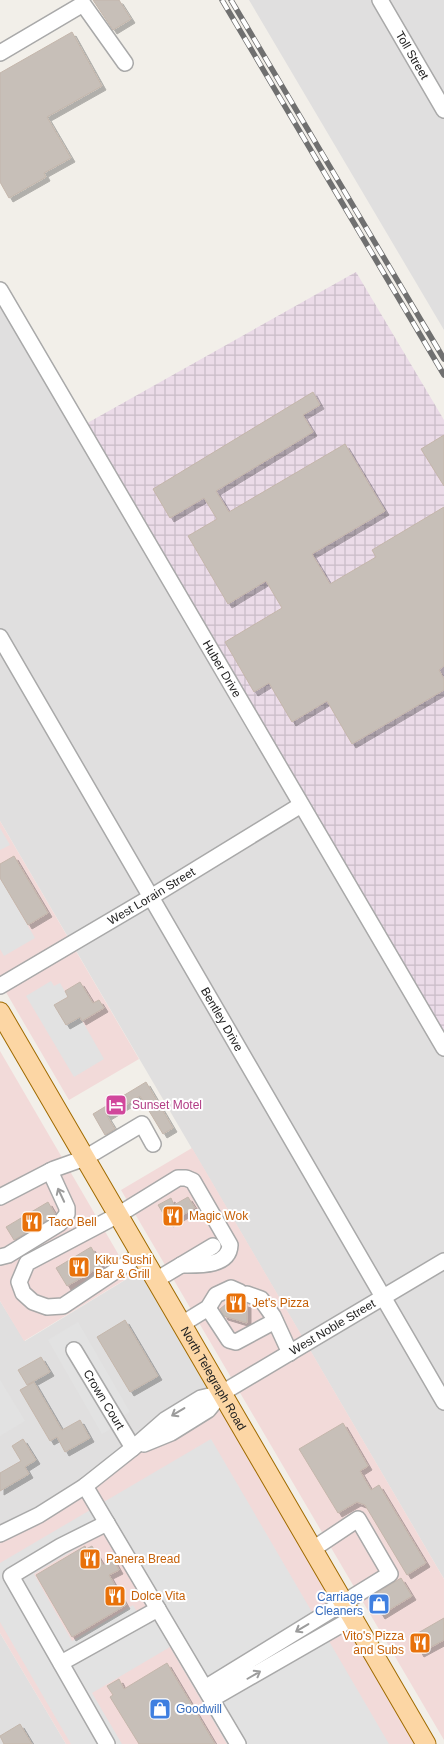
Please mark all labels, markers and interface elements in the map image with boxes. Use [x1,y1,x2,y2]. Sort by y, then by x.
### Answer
street label: Toll Street [393,29,432,83]
street label: Huber Drive [200,638,244,700]
street label: West Lorain Street [105,864,198,928]
street label: Bentley Drive [198,985,246,1054]
hotel icon: Sunset Motel [104,1093,128,1117]
place label: Sunset Motel [132,1098,202,1112]
one-way arrow [55,1188,65,1203]
restaurant icon: Magic Wok [161,1204,185,1228]
place label: Magic Wok [189,1209,249,1223]
restaurant icon: Taco Bell [20,1210,44,1234]
place label: Taco Bell [48,1215,97,1229]
place label: Kiku Sushi Bar & Grill [95,1253,152,1281]
restaurant icon: Kiku Sushi Bar & Grill [67,1255,91,1279]
restaurant icon: Jet's Pizza [224,1291,248,1315]
place label: Jet's Pizza [252,1296,309,1310]
street label: West Noble Street [287,1296,379,1358]
street label: North Telegraph Road [178,1324,249,1433]
street label: Crown Court [81,1367,128,1433]
one-way arrow [171,1407,185,1417]
restaurant icon: Panera Bread [78,1547,102,1571]
place label: Panera Bread [106,1552,180,1566]
restaurant icon: Dolce Vita [103,1584,127,1608]
place label: Dolce Vita [131,1589,186,1603]
place label: Carriage Cleaners [315,1590,363,1618]
shop icon: Carriage Cleaners [367,1592,391,1616]
one-way arrow [296,1624,310,1634]
place label: Vito's Pizza and Subs [343,1629,404,1657]
restaurant icon: Vito's Pizza and Subs [408,1631,432,1655]
one-way arrow [246,1670,261,1679]
shop icon: Goodwill [148,1697,172,1721]
place label: Goodwill [176,1702,222,1716]

